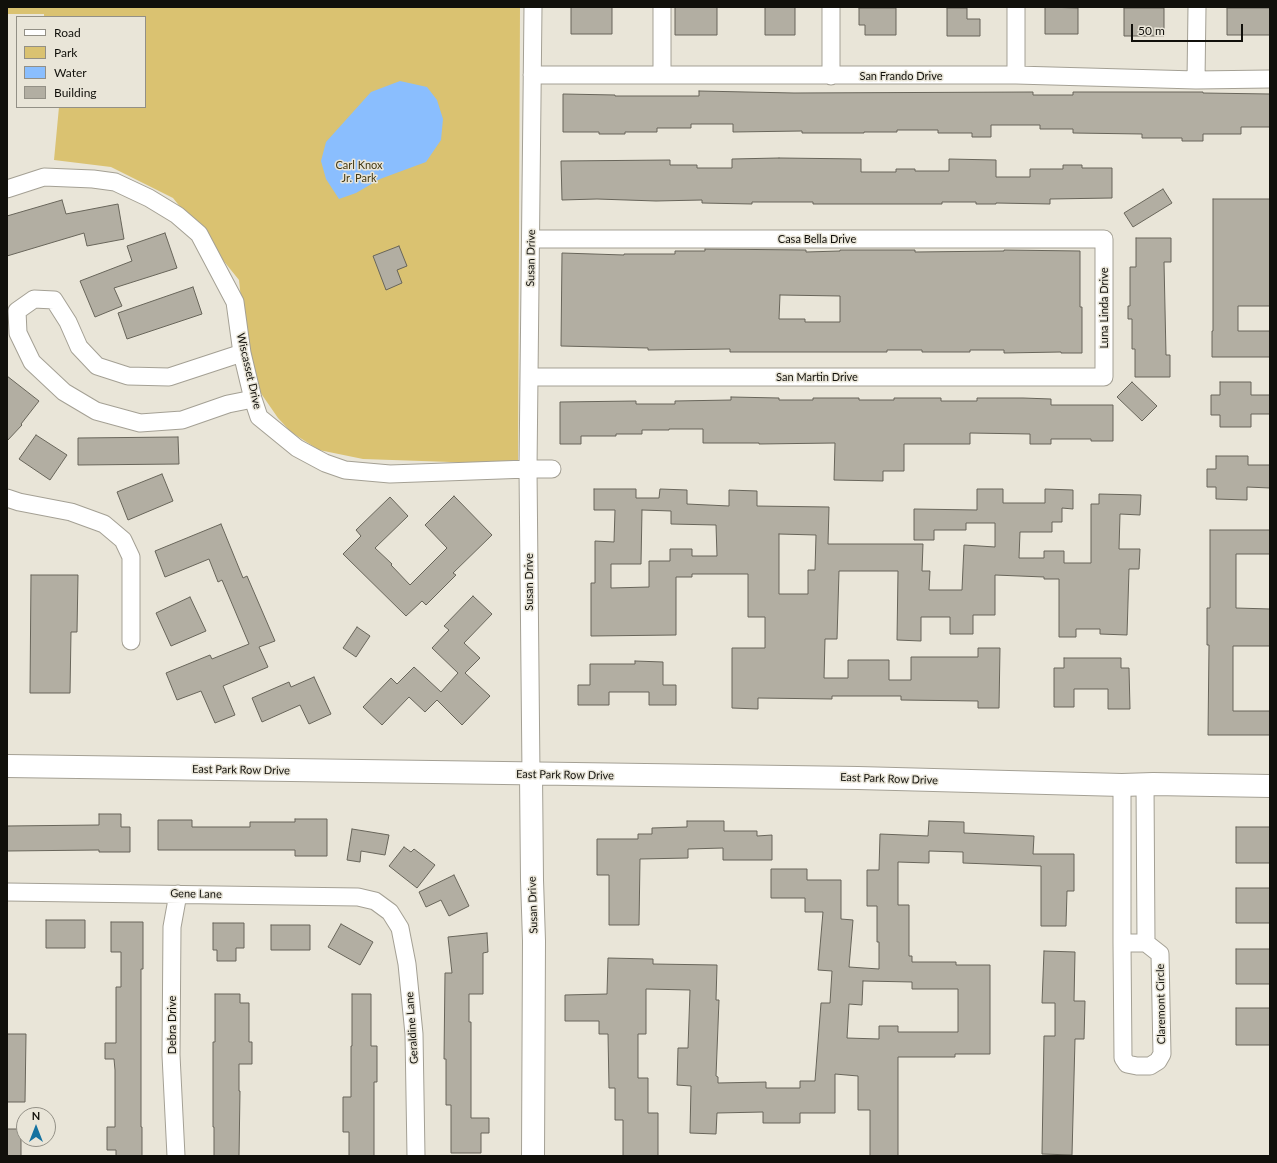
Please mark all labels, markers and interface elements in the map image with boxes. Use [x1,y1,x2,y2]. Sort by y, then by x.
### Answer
legend [16,16,146,108]
scale bar [1133,16,1245,42]
text: 50 m [1138,23,1165,38]
text: Road [54,25,81,40]
text: Park [54,45,77,60]
text: Water [54,65,87,80]
street label: San Frando Drive [859,69,943,83]
text: Building [54,85,97,100]
park label: Carl Knox Jr. Park [335,158,383,184]
street label: Susan Drive [524,229,538,287]
street label: Casa Bella Drive [778,232,856,246]
street label: Luna Linda Drive [1097,268,1111,348]
street label: Wiscasset Drive [234,332,264,410]
street label: San Martin Drive [776,370,858,384]
street label: Susan Drive [522,553,536,611]
street label: East Park Row Drive [192,763,290,777]
street label: East Park Row Drive [516,768,614,782]
street label: East Park Row Drive [840,771,938,787]
street label: Susan Drive [525,876,541,934]
street label: Gene Lane [170,887,222,901]
street label: Claremont Circle [1154,964,1168,1044]
street label: Geraldine Lane [403,991,421,1065]
street label: Debra Drive [165,996,179,1054]
north arrow [16,1107,56,1147]
text: N [32,1109,40,1122]

